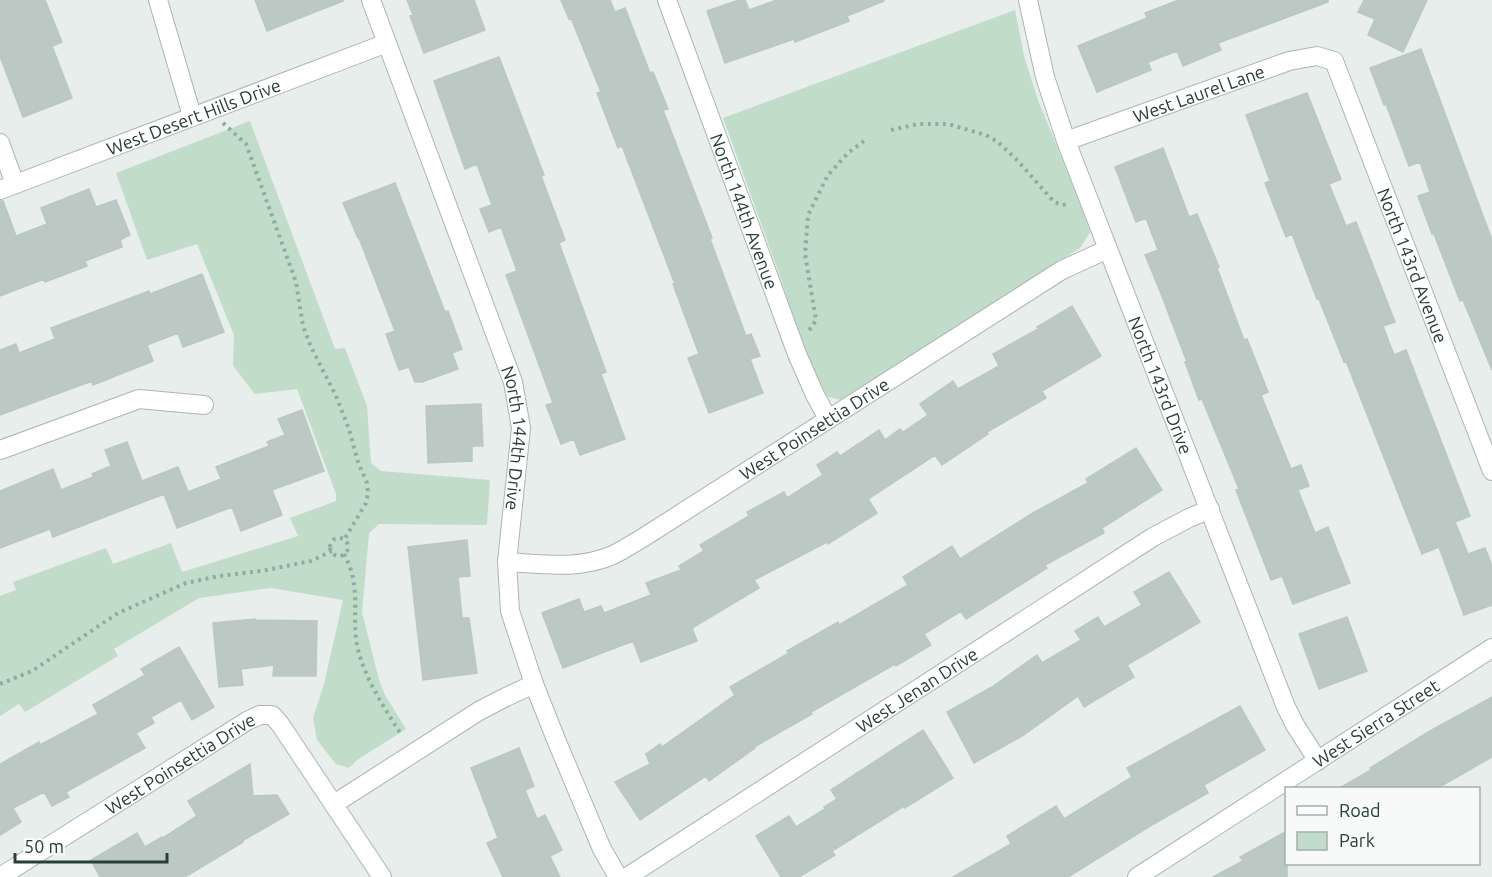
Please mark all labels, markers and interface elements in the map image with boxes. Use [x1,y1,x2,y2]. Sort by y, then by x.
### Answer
street label: West Laurel Lane [1130,61,1267,126]
street label: West Desert Hills Drive [104,74,283,159]
street label: North 144th Avenue [707,131,782,292]
street label: North 143rd Avenue [1374,185,1452,346]
street label: North 143rd Drive [1125,313,1197,457]
street label: North 144th Drive [498,363,531,511]
street label: West Poinsettia Drive [736,373,892,484]
street label: West Jenan Drive [852,643,981,736]
street label: West Sierra Street [1309,675,1443,771]
street label: West Poinsettia Drive [101,709,258,818]
legend [1285,787,1480,865]
text: Road [1339,800,1381,820]
scale bar [15,826,166,864]
text: Park [1339,830,1375,850]
text: 50 m [24,836,64,856]

